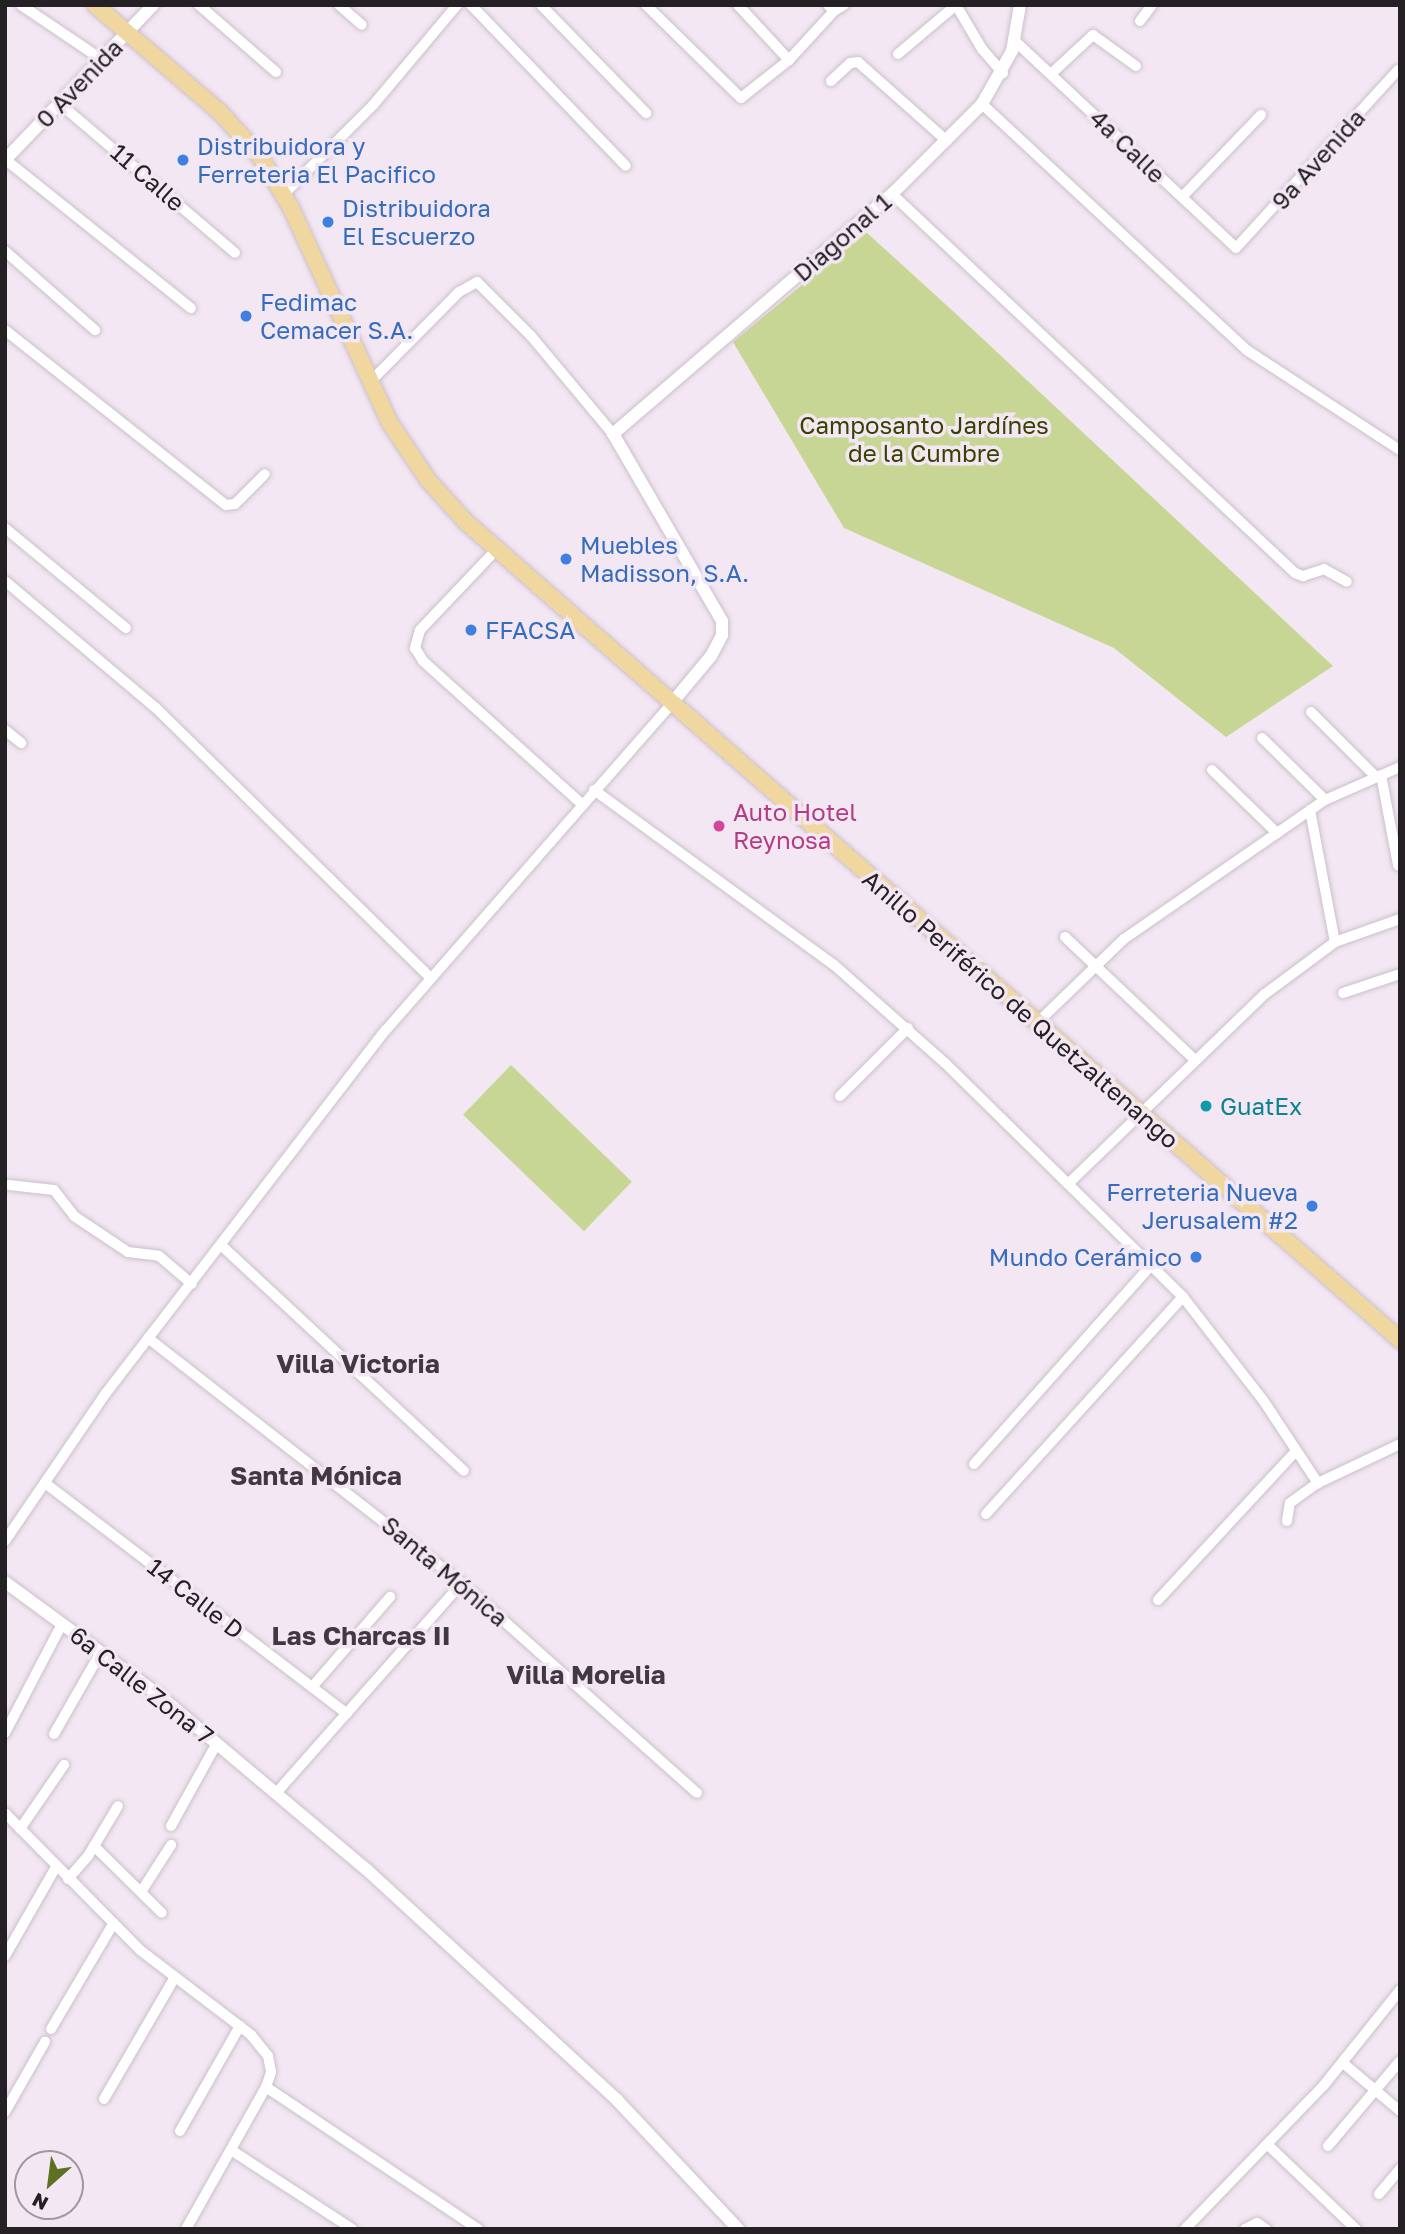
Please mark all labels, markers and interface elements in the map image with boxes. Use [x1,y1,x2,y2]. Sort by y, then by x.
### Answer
street label: 0 Avenida [30,33,128,133]
street label: 4a Calle [1085,103,1171,189]
street label: 9a Avenida [1265,103,1371,215]
place label: Distribuidora y Ferreteria El Pacifico [197,132,436,188]
street label: 11 Calle [105,137,191,217]
marker: Distribuidora y Ferreteria El Pacifico [175,152,191,168]
street label: Diagonal 1 [787,187,897,287]
place label: Distribuidora El Escuerzo [342,194,491,250]
marker: Distribuidora El Escuerzo [320,214,336,230]
place label: Fedimac Cemacer S.A. [260,288,413,344]
marker: Fedimac Cemacer S.A. [238,308,254,324]
park label: Camposanto Jardínes de la Cumbre [799,411,1049,467]
place label: Muebles Madisson, S.A. [580,531,749,587]
marker: Muebles Madisson, S.A. [558,551,574,567]
place label: FFACSA [485,616,575,644]
marker: FFACSA [463,622,479,638]
place label: Auto Hotel Reynosa [733,798,857,854]
marker: Auto Hotel Reynosa [711,818,727,834]
street label: Anillo Periférico de Quetzaltenango [857,864,1185,1154]
place label: GuatEx [1220,1092,1302,1120]
marker: GuatEx [1198,1098,1214,1114]
place label: Ferreteria Nueva Jerusalem #2 [1106,1178,1298,1234]
marker: Ferreteria Nueva Jerusalem #2 [1304,1198,1320,1214]
place label: Mundo Cerámico [989,1243,1182,1271]
marker: Mundo Cerámico [1188,1249,1204,1265]
district label: Villa Victoria [276,1348,440,1380]
district label: Santa Mónica [230,1460,402,1492]
street label: Santa Mónica [376,1510,514,1632]
street label: 14 Calle D [142,1552,250,1644]
street label: 6a Calle Zona 7 [64,1620,220,1750]
district label: Las Charcas II [271,1620,451,1652]
district label: Villa Morelia [506,1659,666,1691]
north arrow [14,2150,84,2220]
text: N [28,2189,52,2216]

